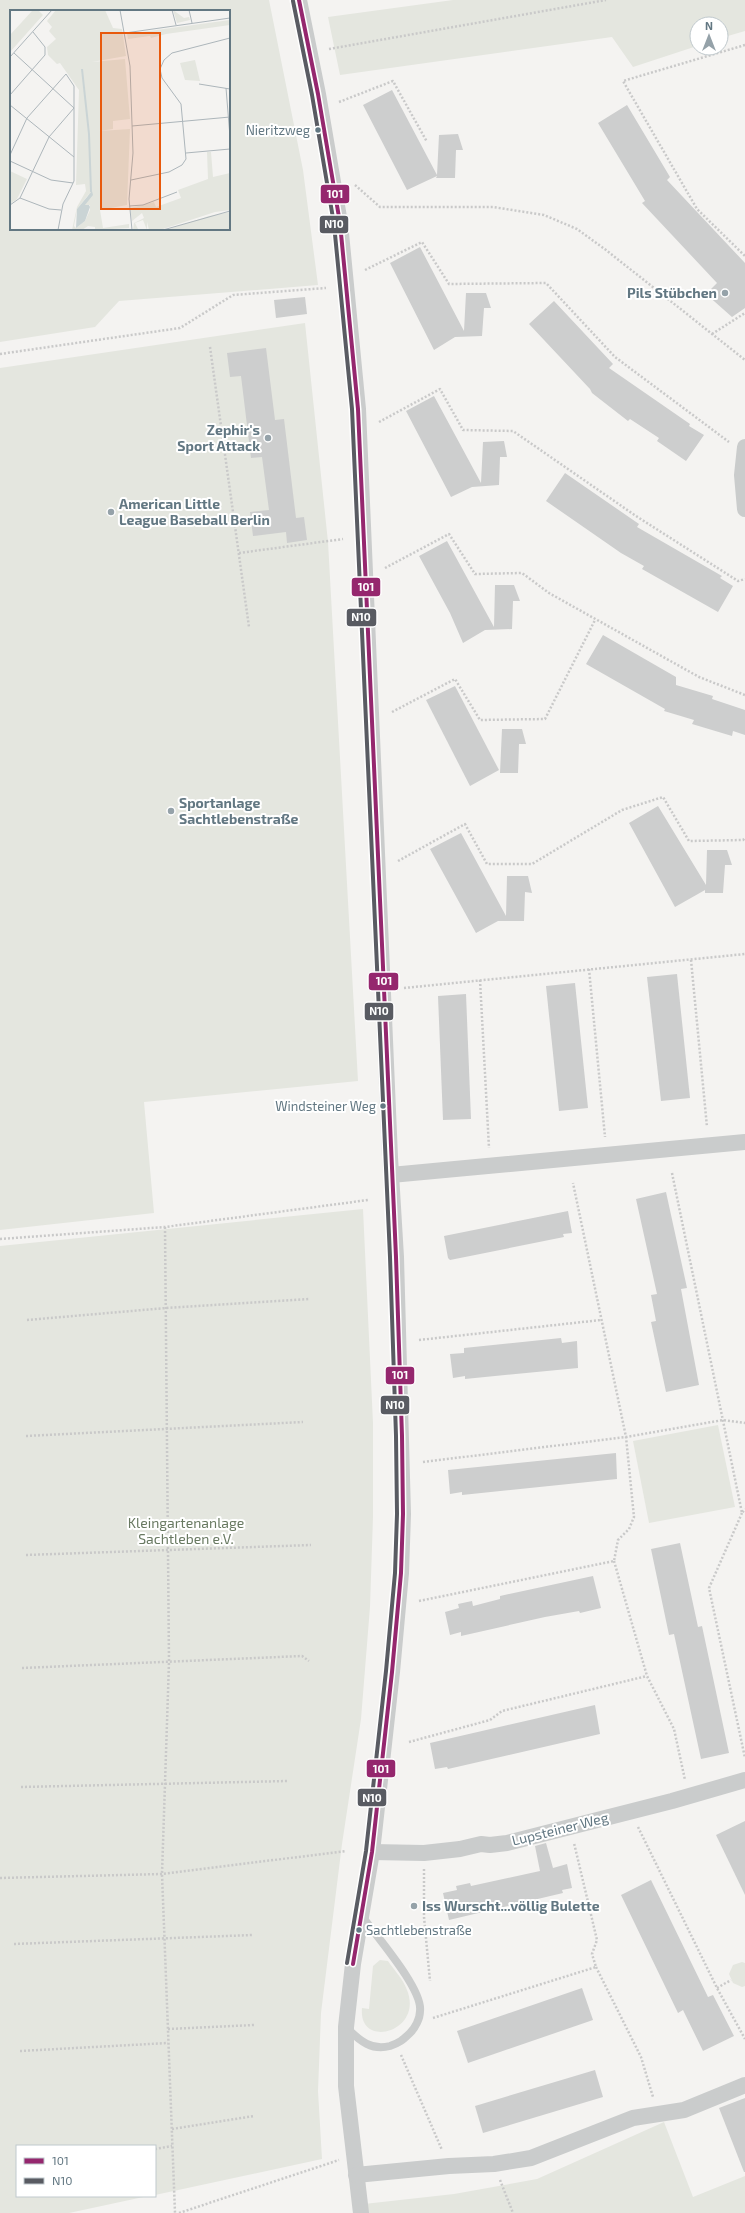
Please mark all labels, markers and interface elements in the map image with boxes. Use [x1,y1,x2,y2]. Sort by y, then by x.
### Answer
inset map [10,10,230,230]
north arrow [689,16,729,56]
text: N [705,19,713,32]
place label: Nieritzweg [246,122,310,138]
marker: Nieritzweg [313,125,323,135]
line badge: 101 [320,184,350,204]
text: 101 [327,187,343,200]
line badge: N10 [319,215,349,234]
text: N10 [324,217,344,230]
place label: Pils Stübchen [627,284,717,301]
marker: Pils Stübchen [720,288,730,298]
place label: Zephir's Sport Attack [177,421,260,454]
marker: Zephir's Sport Attack [263,433,273,443]
place label: American Little League Baseball Berlin [119,495,270,528]
marker: American Little League Baseball Berlin [106,507,116,517]
line badge: 101 [351,577,381,597]
text: 101 [358,580,374,593]
line badge: N10 [346,608,377,627]
text: N10 [351,610,371,623]
place label: Sportanlage Sachtlebenstraße [179,794,299,827]
marker: Sportanlage Sachtlebenstraße [166,806,176,816]
line badge: 101 [368,972,399,991]
text: 101 [376,974,392,987]
line badge: N10 [364,1002,394,1021]
text: N10 [369,1004,389,1017]
place label: Windsteiner Weg [275,1098,376,1114]
marker: Windsteiner Weg [378,1101,388,1111]
line badge: 101 [385,1366,415,1385]
text: 101 [392,1368,408,1381]
line badge: N10 [380,1395,410,1415]
text: N10 [385,1398,405,1411]
park label: Kleingartenanlage Sachtleben e.V. [128,1514,244,1547]
line badge: 101 [366,1759,396,1778]
text: 101 [373,1762,389,1775]
line badge: N10 [357,1788,387,1807]
text: N10 [362,1791,382,1804]
street label: Lupsteiner Weg [510,1808,610,1849]
place label: Iss Wurscht...völlig Bulette [422,1897,600,1914]
marker: Iss Wurscht...völlig Bulette [409,1901,419,1911]
place label: Sachtlebenstraße [366,1922,472,1938]
marker: Sachtlebenstraße [354,1925,364,1935]
legend [16,2145,156,2197]
text: 101 [52,2153,69,2167]
text: N10 [52,2173,72,2187]

